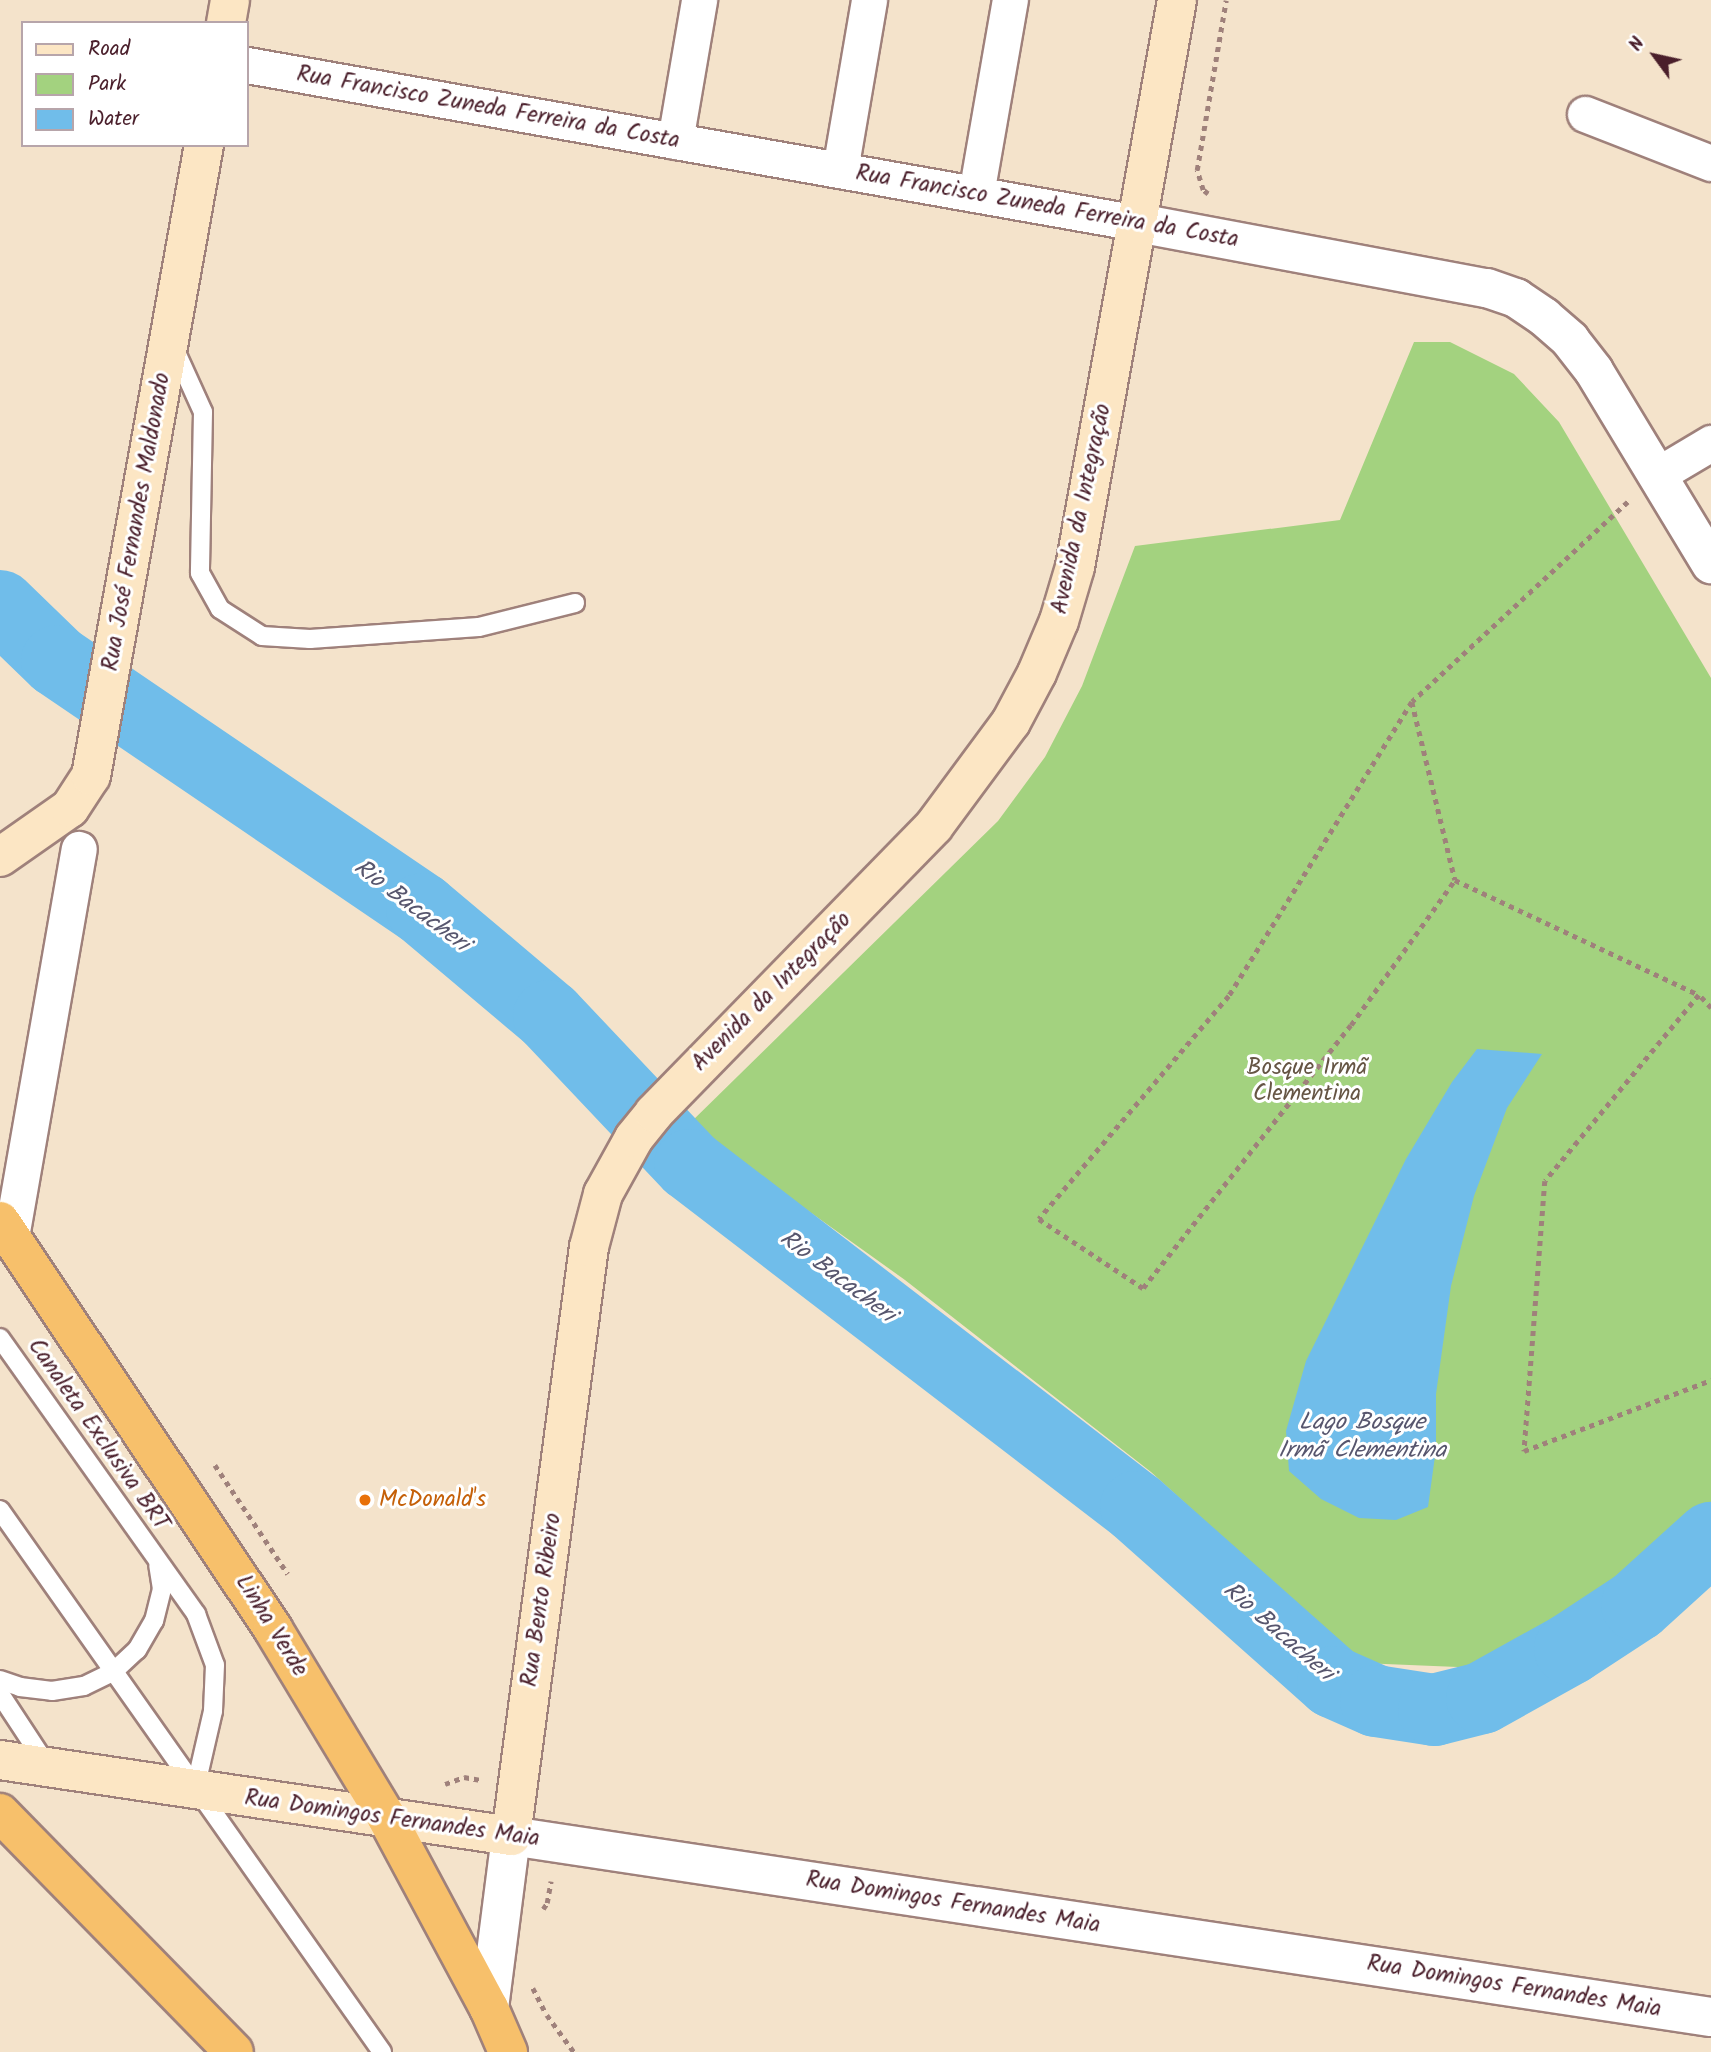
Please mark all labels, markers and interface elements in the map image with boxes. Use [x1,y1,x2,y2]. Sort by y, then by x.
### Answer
legend [21,21,248,147]
north arrow [1620,21,1690,91]
text: N [1622,31,1653,58]
text: Road [88,33,130,66]
street label: Rua Francisco Zuneda Ferreira da Costa [294,61,682,155]
text: Park [88,68,126,101]
text: Water [88,103,139,136]
street label: Rua Francisco Zuneda Ferreira da Costa [853,160,1241,254]
street label: Rua José Fernandes Maldonado [97,371,177,673]
street label: Avenida da Integração [1046,401,1118,617]
water label: Rio Bacacheri [348,853,474,959]
street label: Avenida da Integração [686,906,858,1078]
park label: Bosque Irmã Clementina [1247,1054,1367,1108]
water label: Rio Bacacheri [774,1224,900,1330]
street label: Canaleta Exclusiva BRT [21,1334,175,1536]
water label: Lago Bosque Irmã Clementina [1278,1409,1446,1465]
place label: McDonald's [379,1486,486,1514]
marker: McDonald's [357,1492,373,1508]
street label: Rua Bento Ribeiro [516,1511,568,1689]
street label: Linha Verde [229,1570,313,1682]
water label: Rio Bacacheri [1217,1576,1339,1688]
street label: Rua Domingos Fernandes Maia [243,1785,541,1853]
street label: Rua Domingos Fernandes Maia [804,1866,1102,1940]
street label: Rua Domingos Fernandes Maia [1365,1950,1663,2024]

